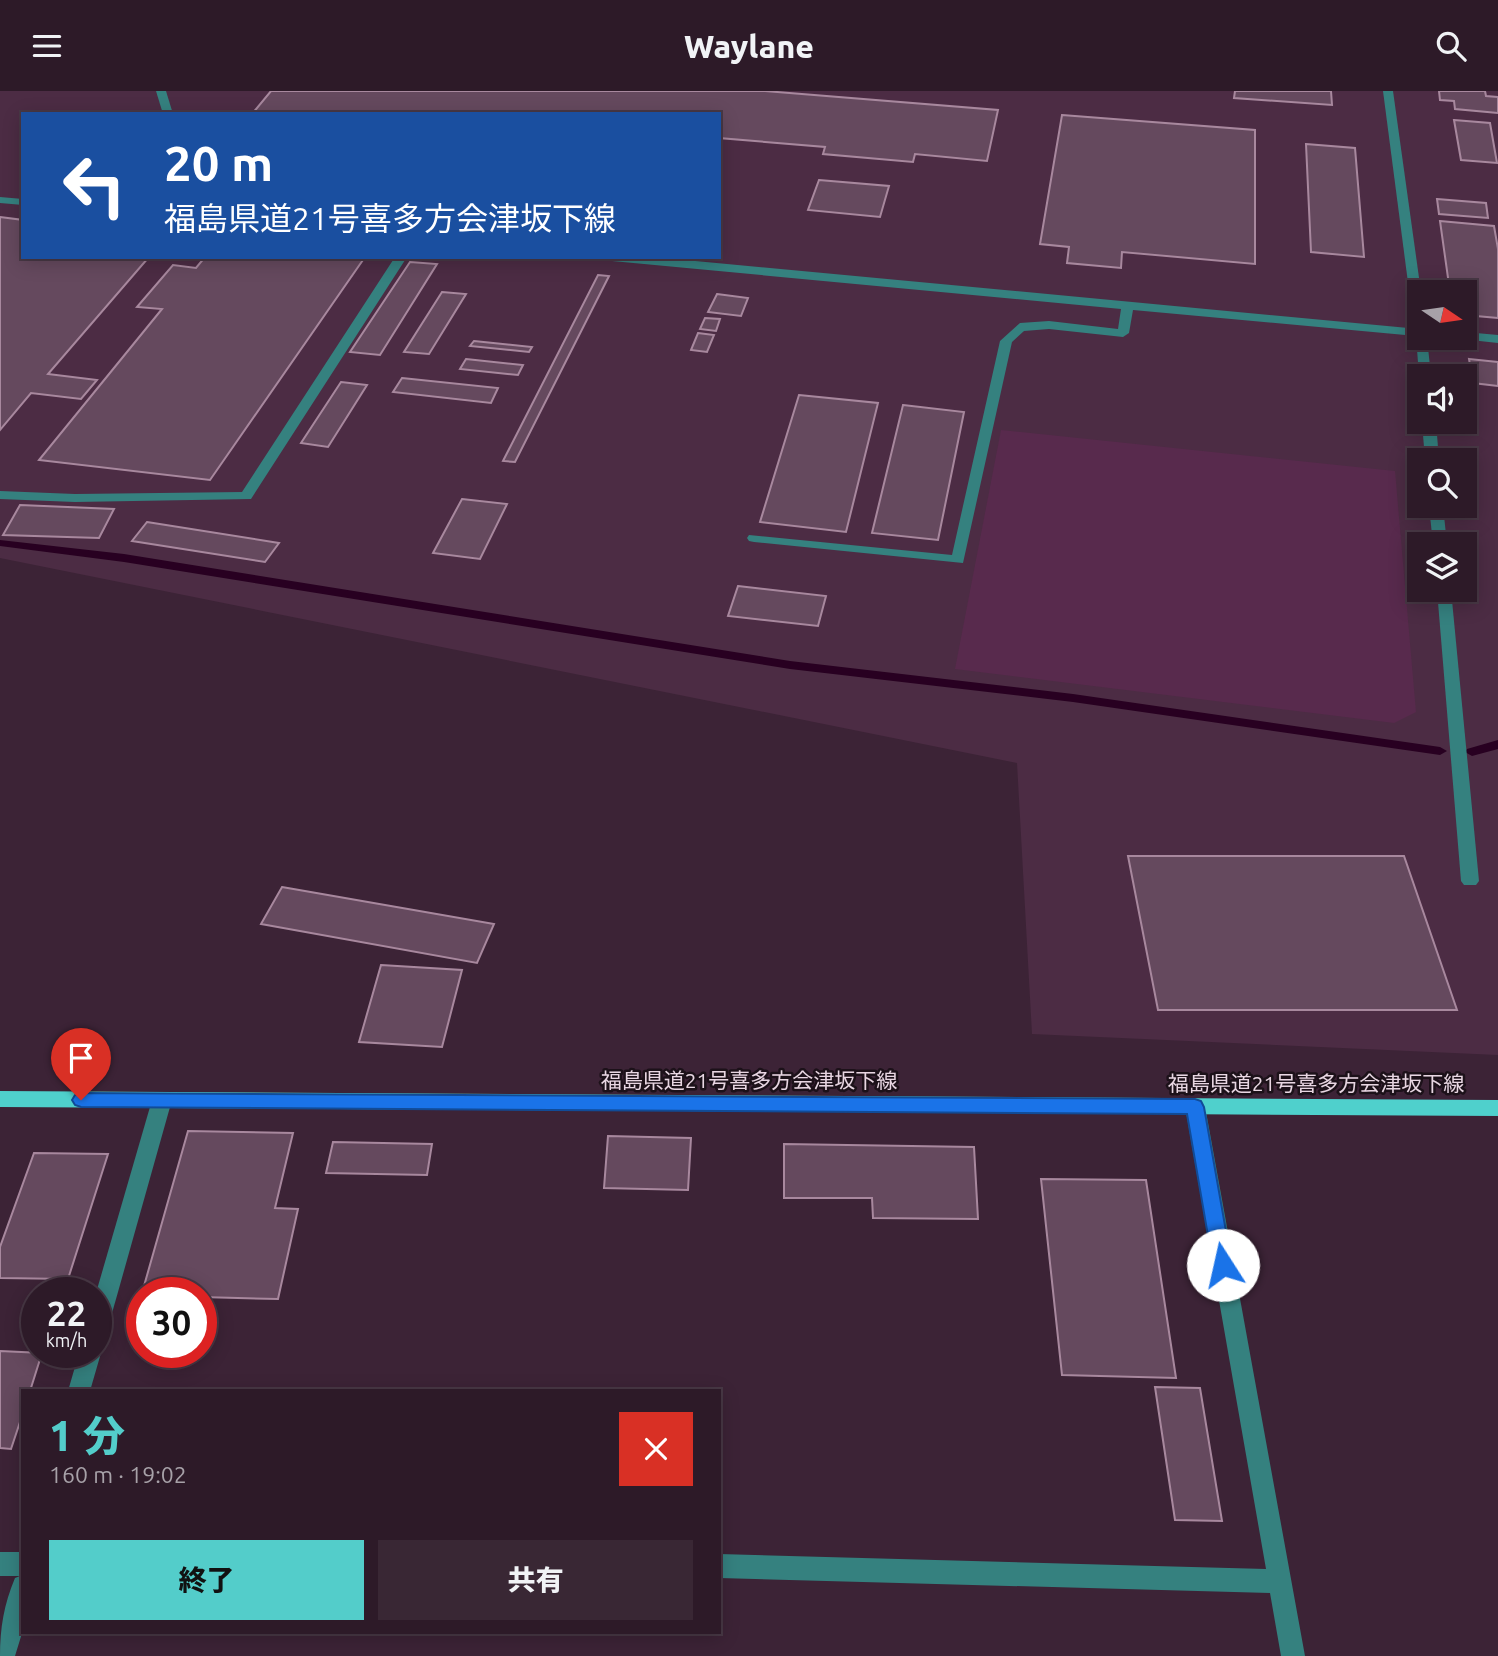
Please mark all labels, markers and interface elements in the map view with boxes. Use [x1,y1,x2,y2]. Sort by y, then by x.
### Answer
icon: menu [28,27,66,65]
icon: search [1432,27,1470,65]
text: Waylane [684,28,814,64]
text: 20 m [164,135,273,190]
icon: left [49,140,140,231]
text: 福島県道21号喜多方会津坂下線 [164,200,616,236]
north arrow [1407,280,1477,350]
map controls [1407,280,1477,602]
button: sound [1407,364,1477,434]
button: search [1407,448,1477,518]
button: layers [1407,532,1477,602]
pin [51,1028,111,1100]
icon: arrive [62,1039,100,1077]
street label: 福島県道21号喜多方会津坂下線 [601,1068,897,1092]
street label: 福島県道21号喜多方会津坂下線 [1168,1071,1464,1095]
position arrow [1186,1228,1260,1302]
speed limit sign: 30 [126,1277,217,1368]
text: 22 [47,1293,86,1333]
text: km/h [46,1330,87,1350]
text: 1 分 [49,1412,125,1459]
button: close [619,1412,693,1486]
text: 160 m · 19:02 [49,1462,187,1487]
button: 終了 [49,1540,364,1620]
button: 共有 [378,1540,693,1620]

